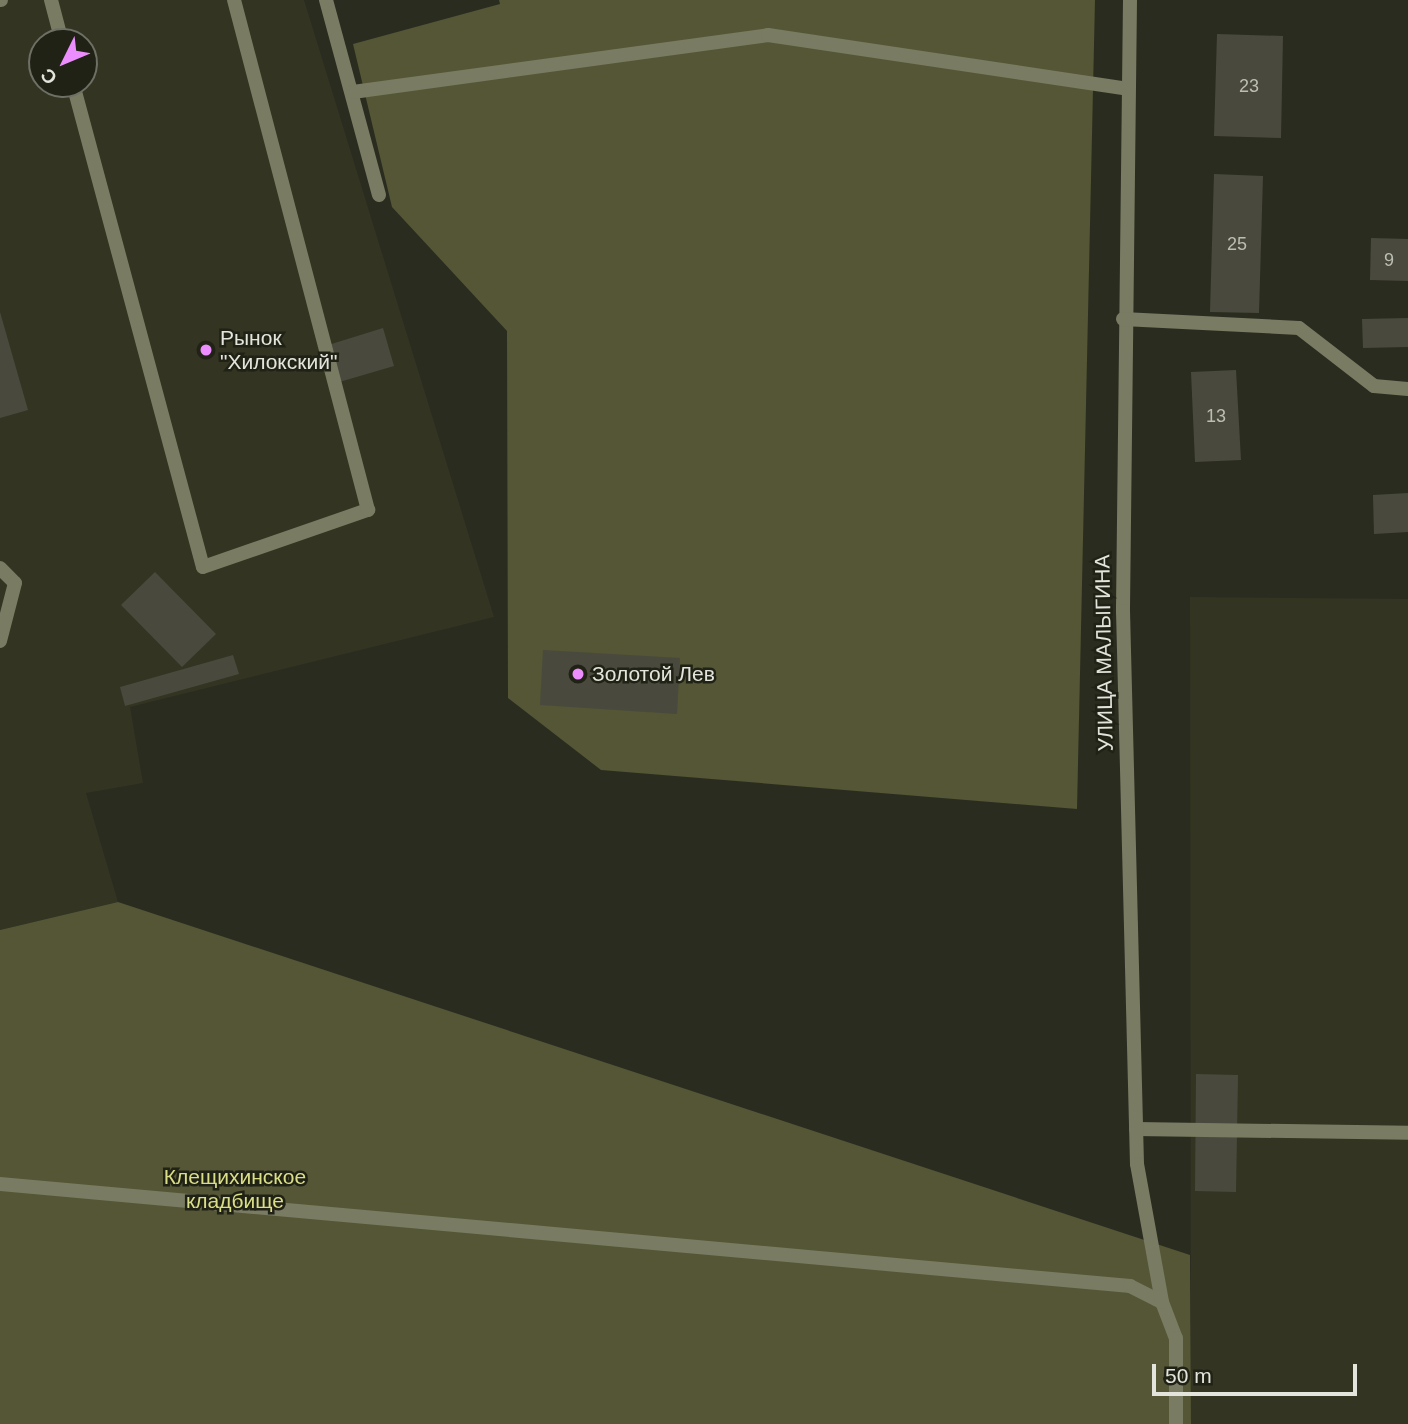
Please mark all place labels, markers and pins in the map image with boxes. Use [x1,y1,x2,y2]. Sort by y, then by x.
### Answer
place label: Рынок "Хилокский" [220,325,337,375]
marker: Рынок "Хилокский" [198,342,214,358]
place label: Золотой Лев [592,661,715,687]
marker: Золотой Лев [570,666,586,682]

